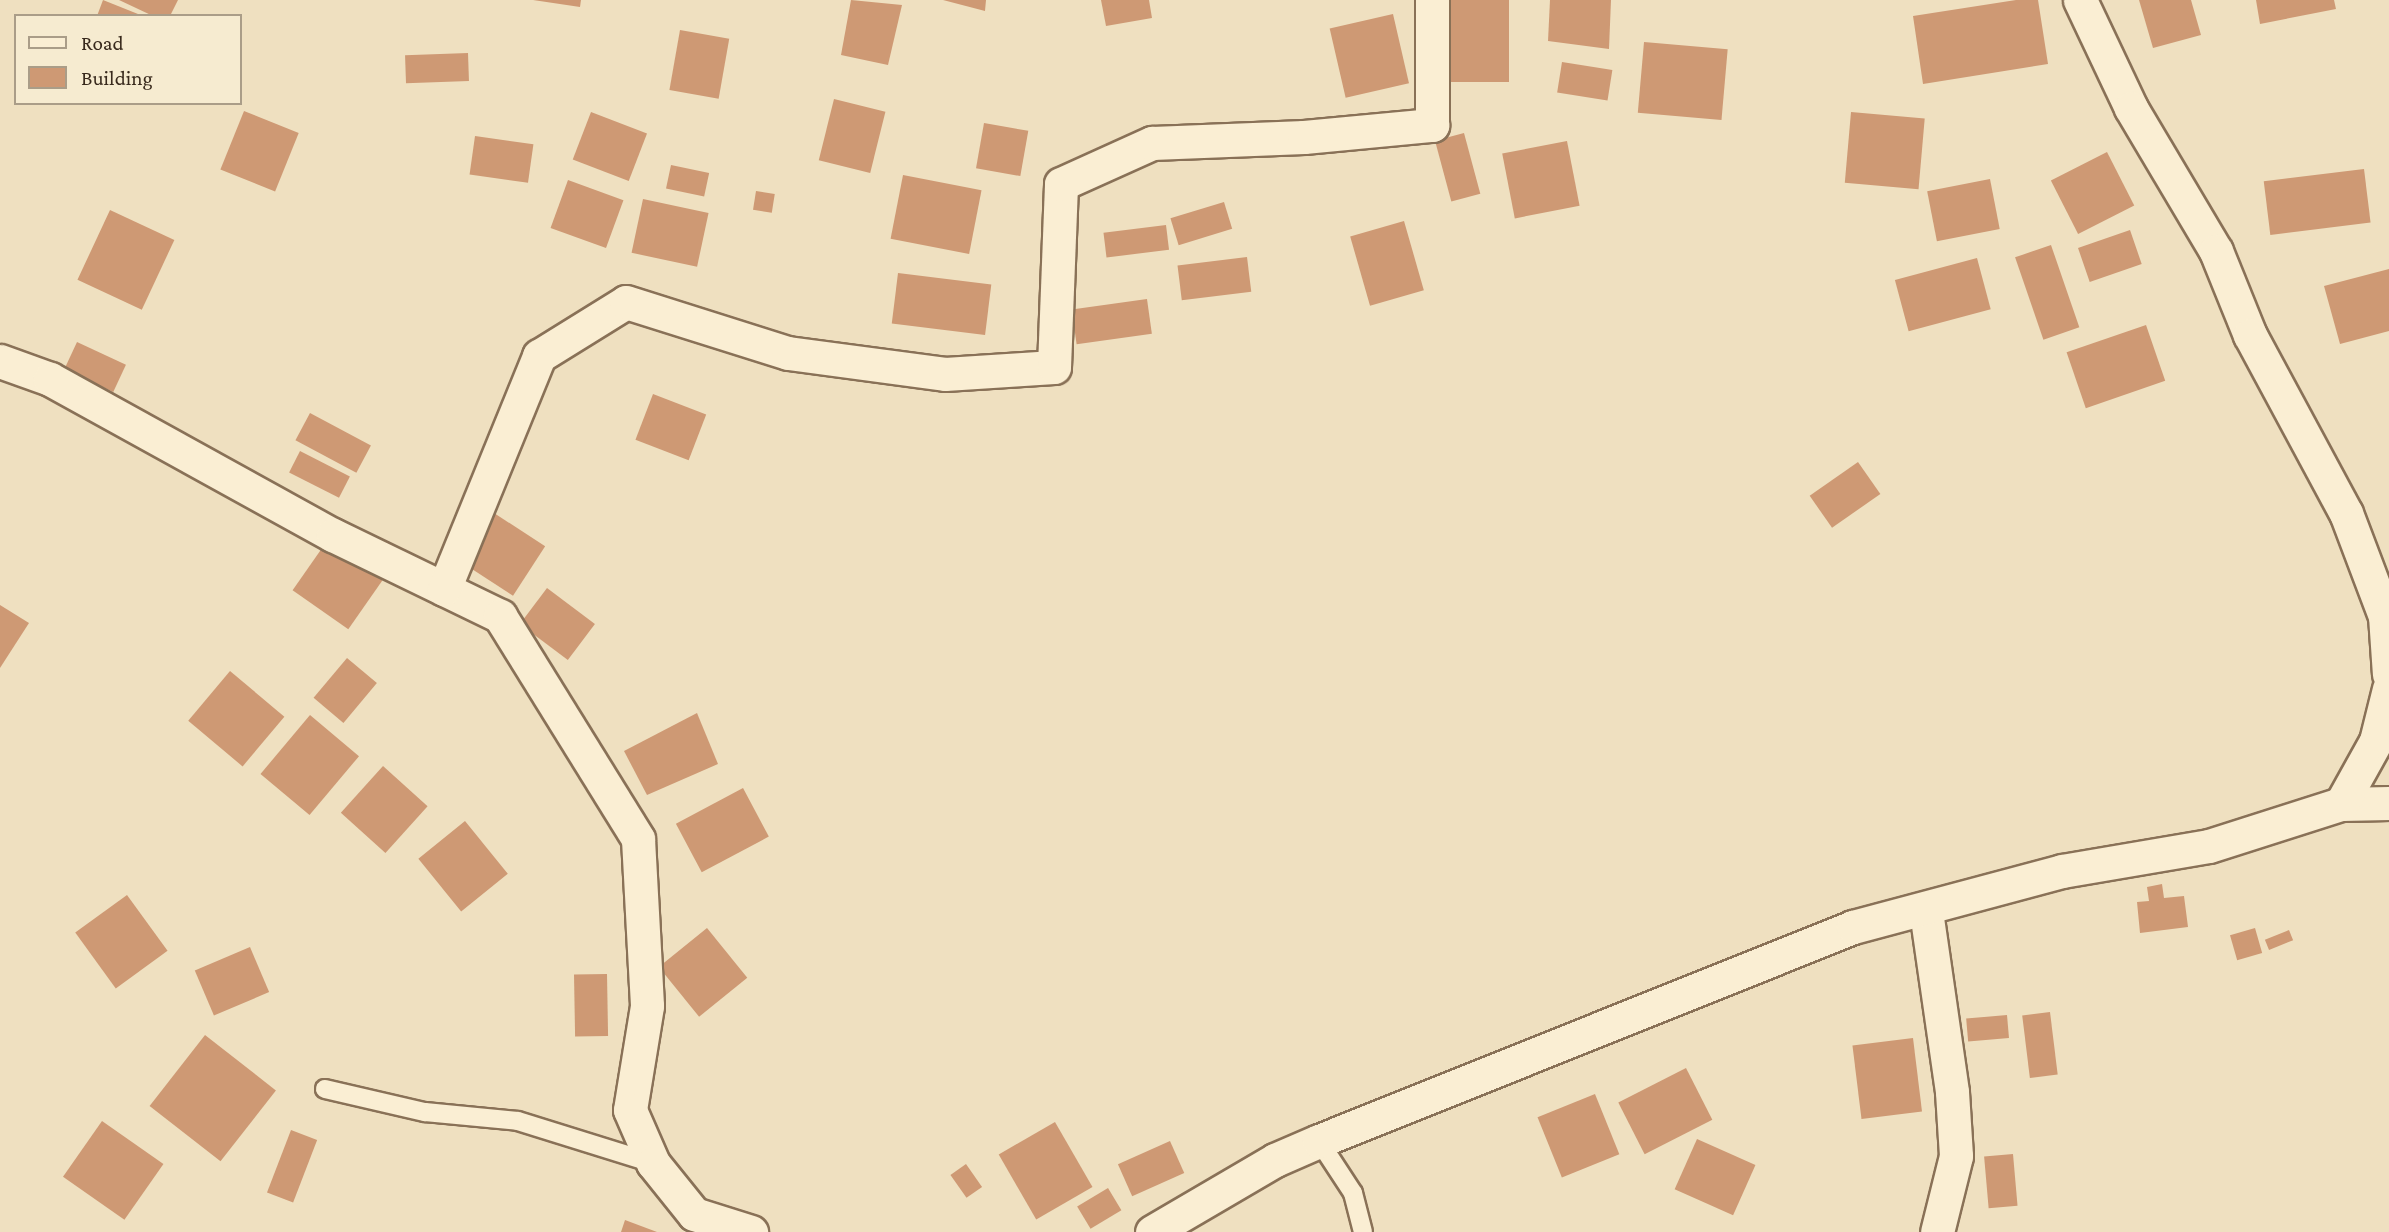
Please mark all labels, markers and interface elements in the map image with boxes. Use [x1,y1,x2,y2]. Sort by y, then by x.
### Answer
legend [14,14,242,105]
text: Road [81,31,124,55]
text: Building [81,66,153,90]

